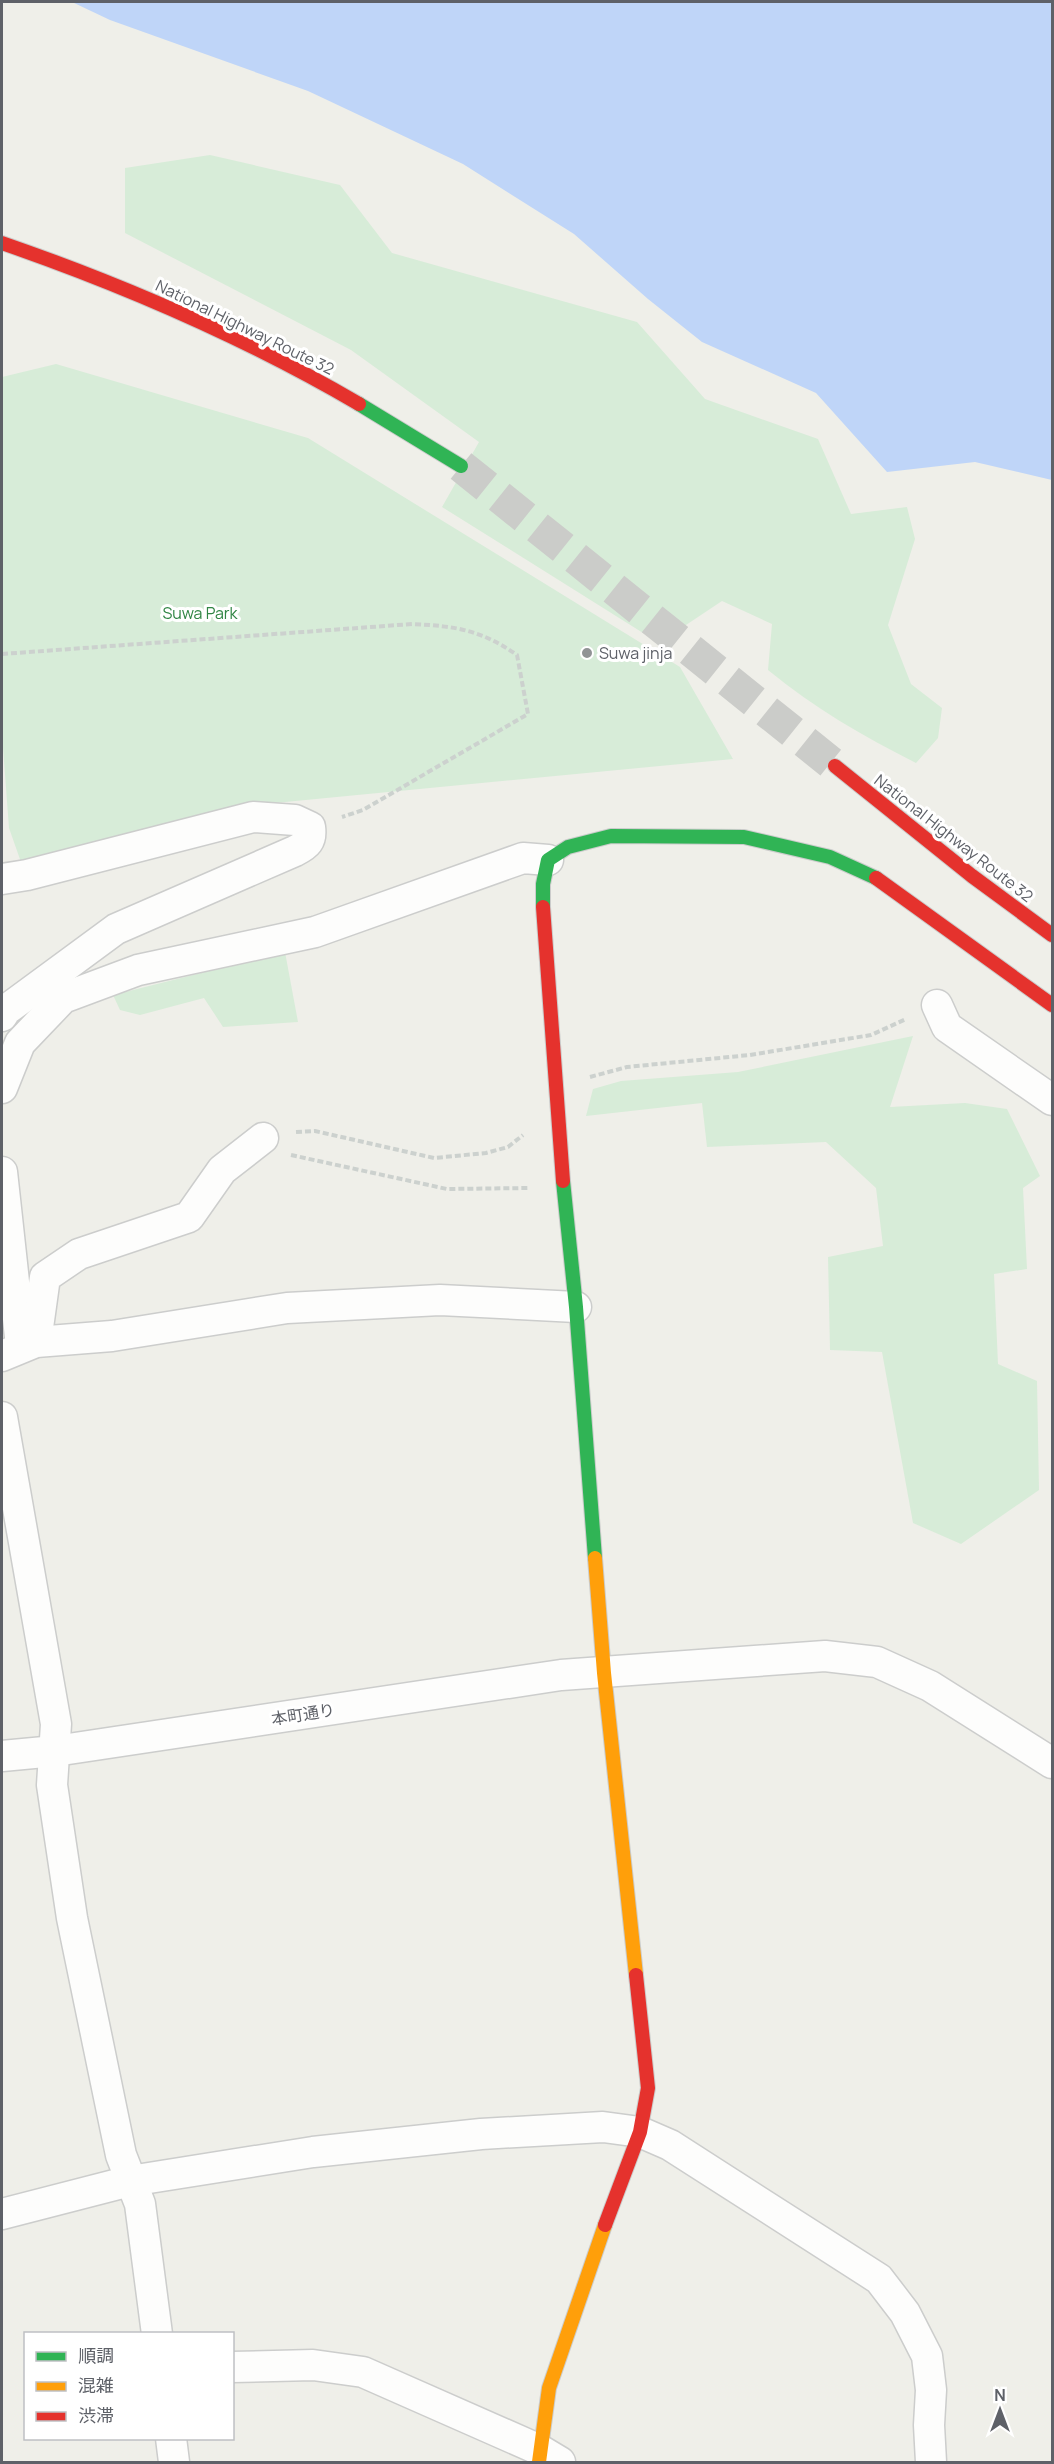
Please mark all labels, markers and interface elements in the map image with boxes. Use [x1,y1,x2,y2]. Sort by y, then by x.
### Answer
street label: National Highway Route 32 [152,274,338,380]
park label: Suwa Park [162,602,239,624]
place label: Suwa jinja [599,642,672,664]
marker: Suwa jinja [580,646,594,660]
street label: National Highway Route 32 [870,769,1038,907]
street label: 本町通り [270,1698,336,1730]
legend [24,2332,234,2440]
text: 順調 [78,2343,114,2367]
text: 混雑 [78,2373,114,2397]
north arrow [970,2380,1030,2440]
text: N [994,2384,1006,2406]
text: 渋滞 [78,2403,114,2427]

